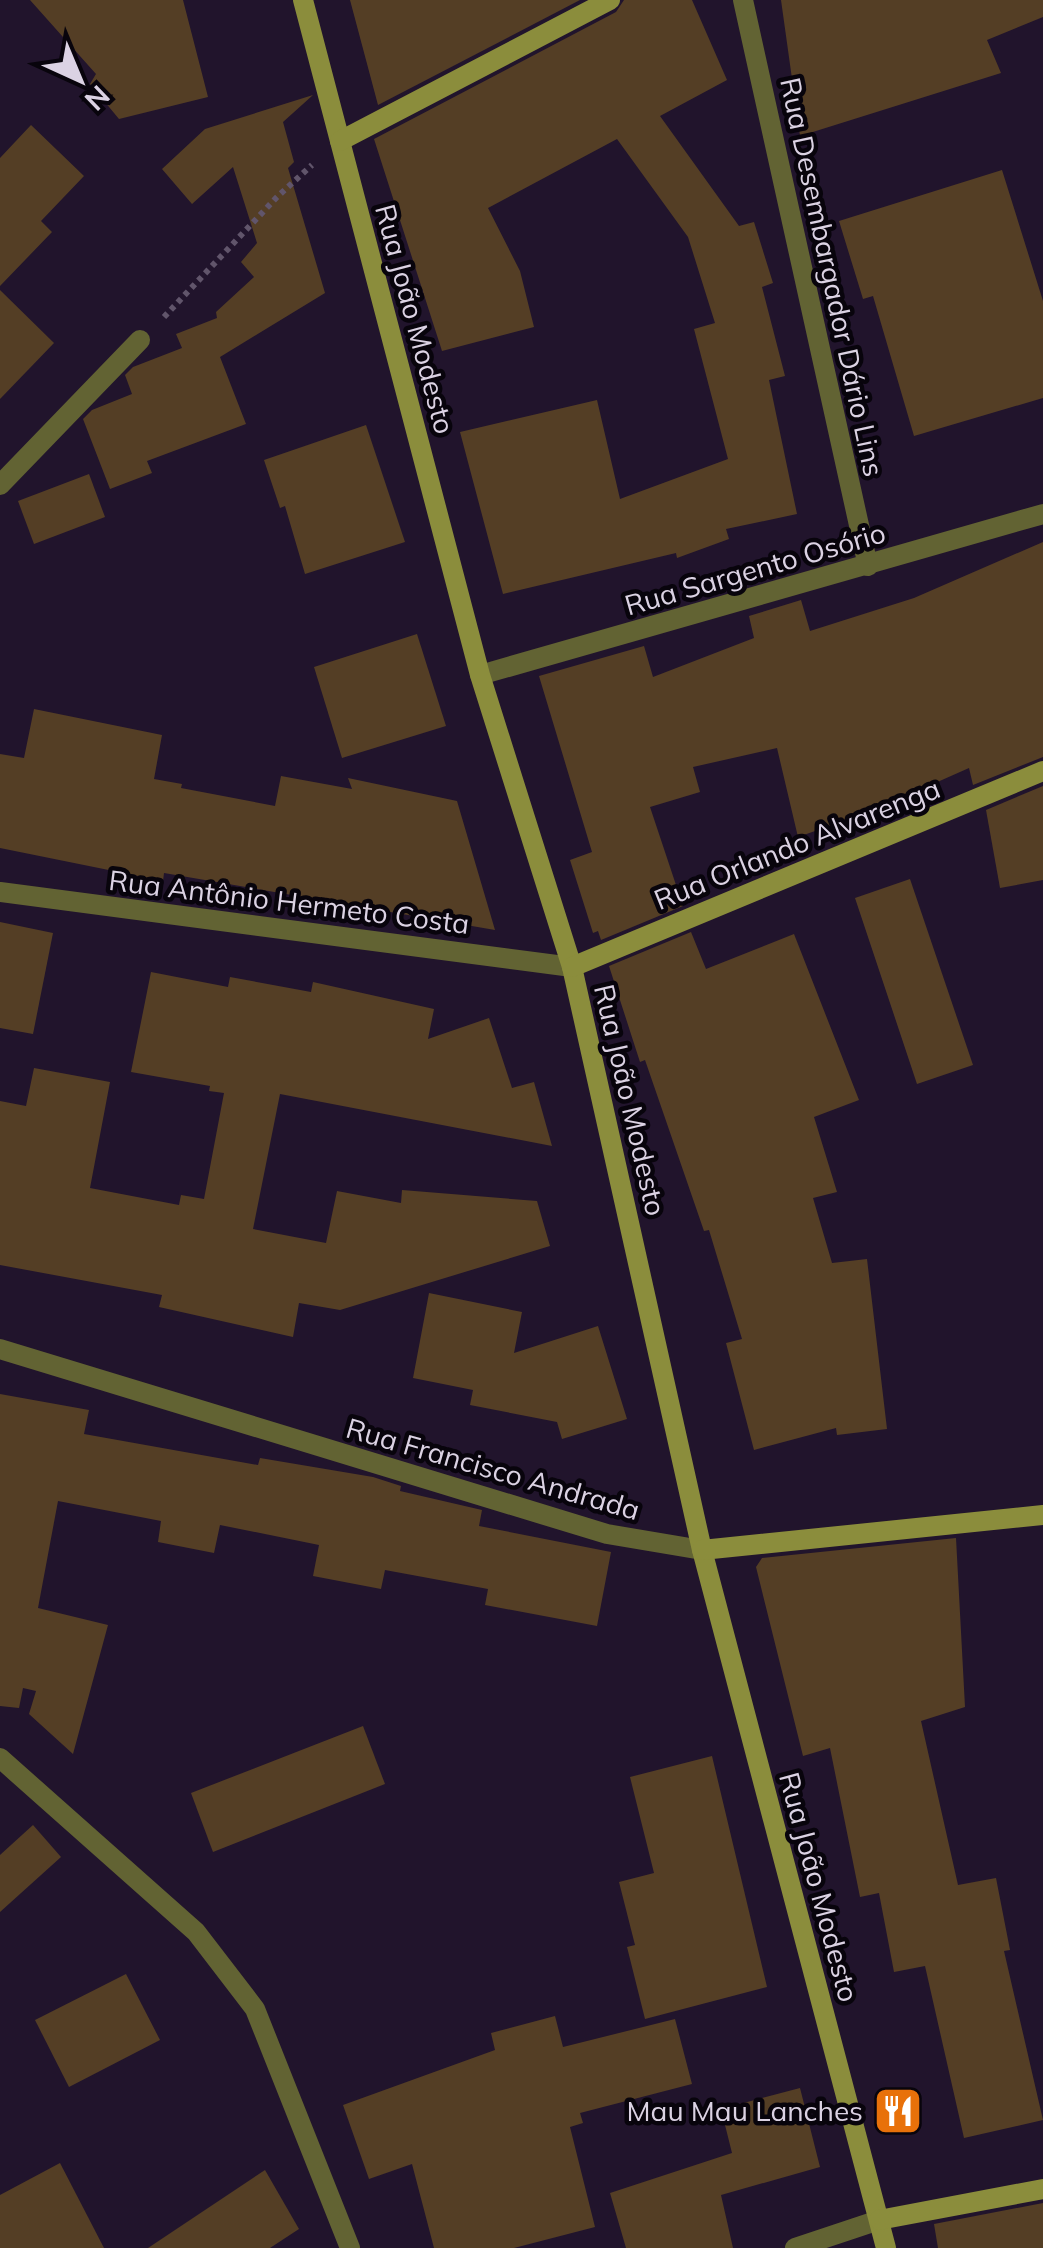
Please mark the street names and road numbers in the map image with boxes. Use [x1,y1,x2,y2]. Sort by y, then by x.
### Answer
street label: Rua Desembargador Dário Lins [773,74,892,480]
street label: Rua João Modesto [368,200,463,438]
street label: Rua Sargento Osório [620,515,889,623]
street label: Rua Orlando Alvarenga [649,770,945,917]
street label: Rua Antônio Hermeto Costa [107,862,471,941]
street label: Rua João Modesto [587,981,674,1219]
street label: Rua Francisco Andrada [342,1410,644,1527]
street label: Rua João Modesto [772,1768,867,2006]

